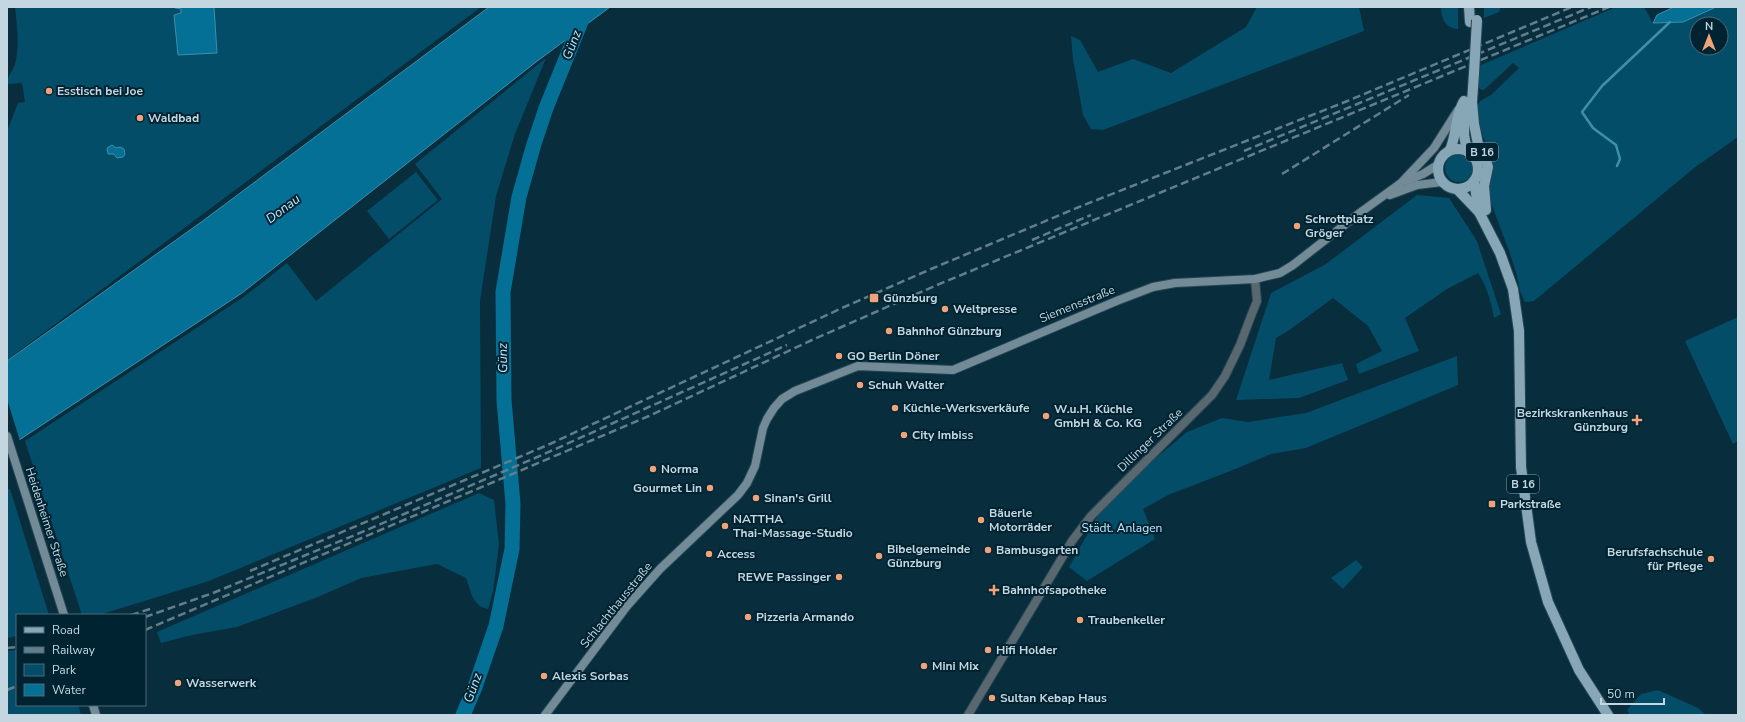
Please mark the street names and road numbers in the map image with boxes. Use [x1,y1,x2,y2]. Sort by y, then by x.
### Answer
road number: B 16 [1466,143,1498,161]
street label: Siemensstraße [1037,282,1117,326]
street label: Dillinger Straße [1114,405,1186,475]
street label: Heidenheimer Straße [22,465,72,579]
road number: B 16 [1507,475,1539,493]
street label: Schlachthausstraße [576,559,656,651]

